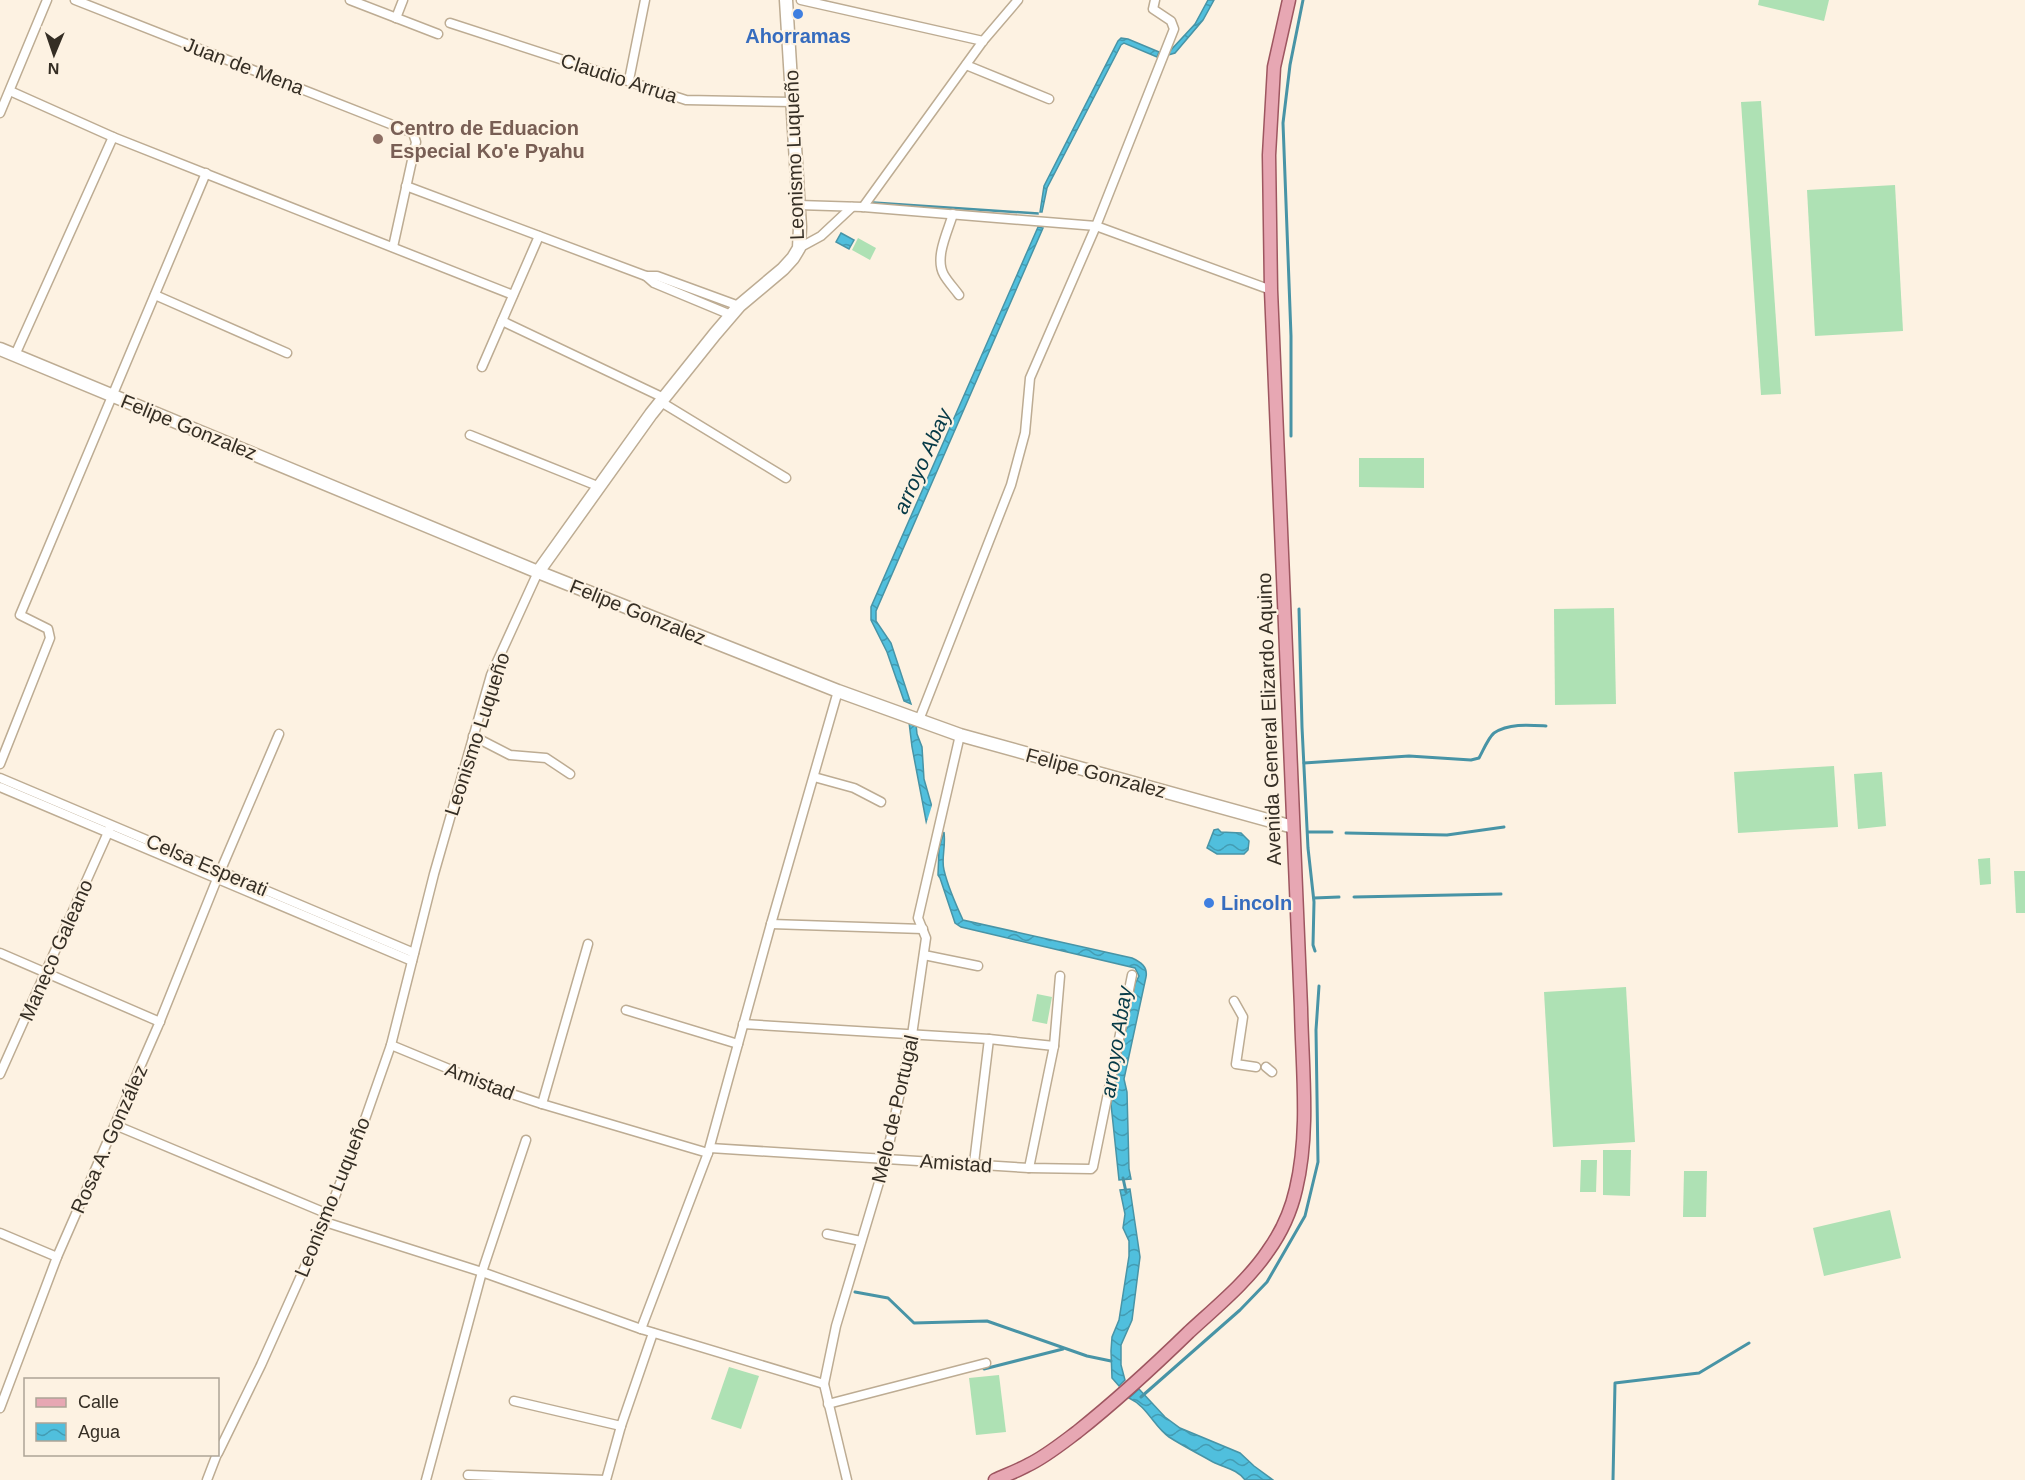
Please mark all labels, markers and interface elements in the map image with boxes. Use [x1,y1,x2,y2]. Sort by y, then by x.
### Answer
marker: Ahorramas [791,7,805,21]
north arrow [24,24,84,84]
place label: Ahorramas [745,25,851,47]
street label: Juan de Mena [181,33,308,99]
street label: Claudio Arrua [558,49,681,107]
text: N [47,60,60,77]
street label: Leonismo Luqueño [780,70,808,240]
place label: Centro de Eduacion Especial Ko'e Pyahu [390,117,585,162]
marker: Centro de Eduacion Especial Ko'e Pyahu [371,132,385,146]
street label: Felipe Gonzalez [118,390,260,464]
water label: arroyo Abay [889,404,956,517]
street label: Avenida General Elizardo Aquino [1253,572,1285,866]
street label: Felipe Gonzalez [567,575,709,649]
street label: Leonismo Luqueño [440,650,514,818]
street label: Felipe Gonzalez [1023,744,1169,802]
street label: Celsa Esperati [143,829,271,901]
street label: Maneco Galeano [15,876,97,1024]
place label: Lincoln [1221,892,1292,914]
marker: Lincoln [1202,896,1216,910]
water label: arroyo Abay [1096,983,1136,1099]
street label: Melo de Portugal [867,1033,923,1185]
street label: Amistad [442,1058,518,1104]
street label: Rosa A. González [66,1061,152,1217]
street label: Leonismo Luqueño [290,1114,374,1280]
street label: Amistad [919,1150,993,1176]
legend [24,1378,219,1456]
text: Calle [78,1392,119,1412]
text: Agua [78,1422,121,1442]

